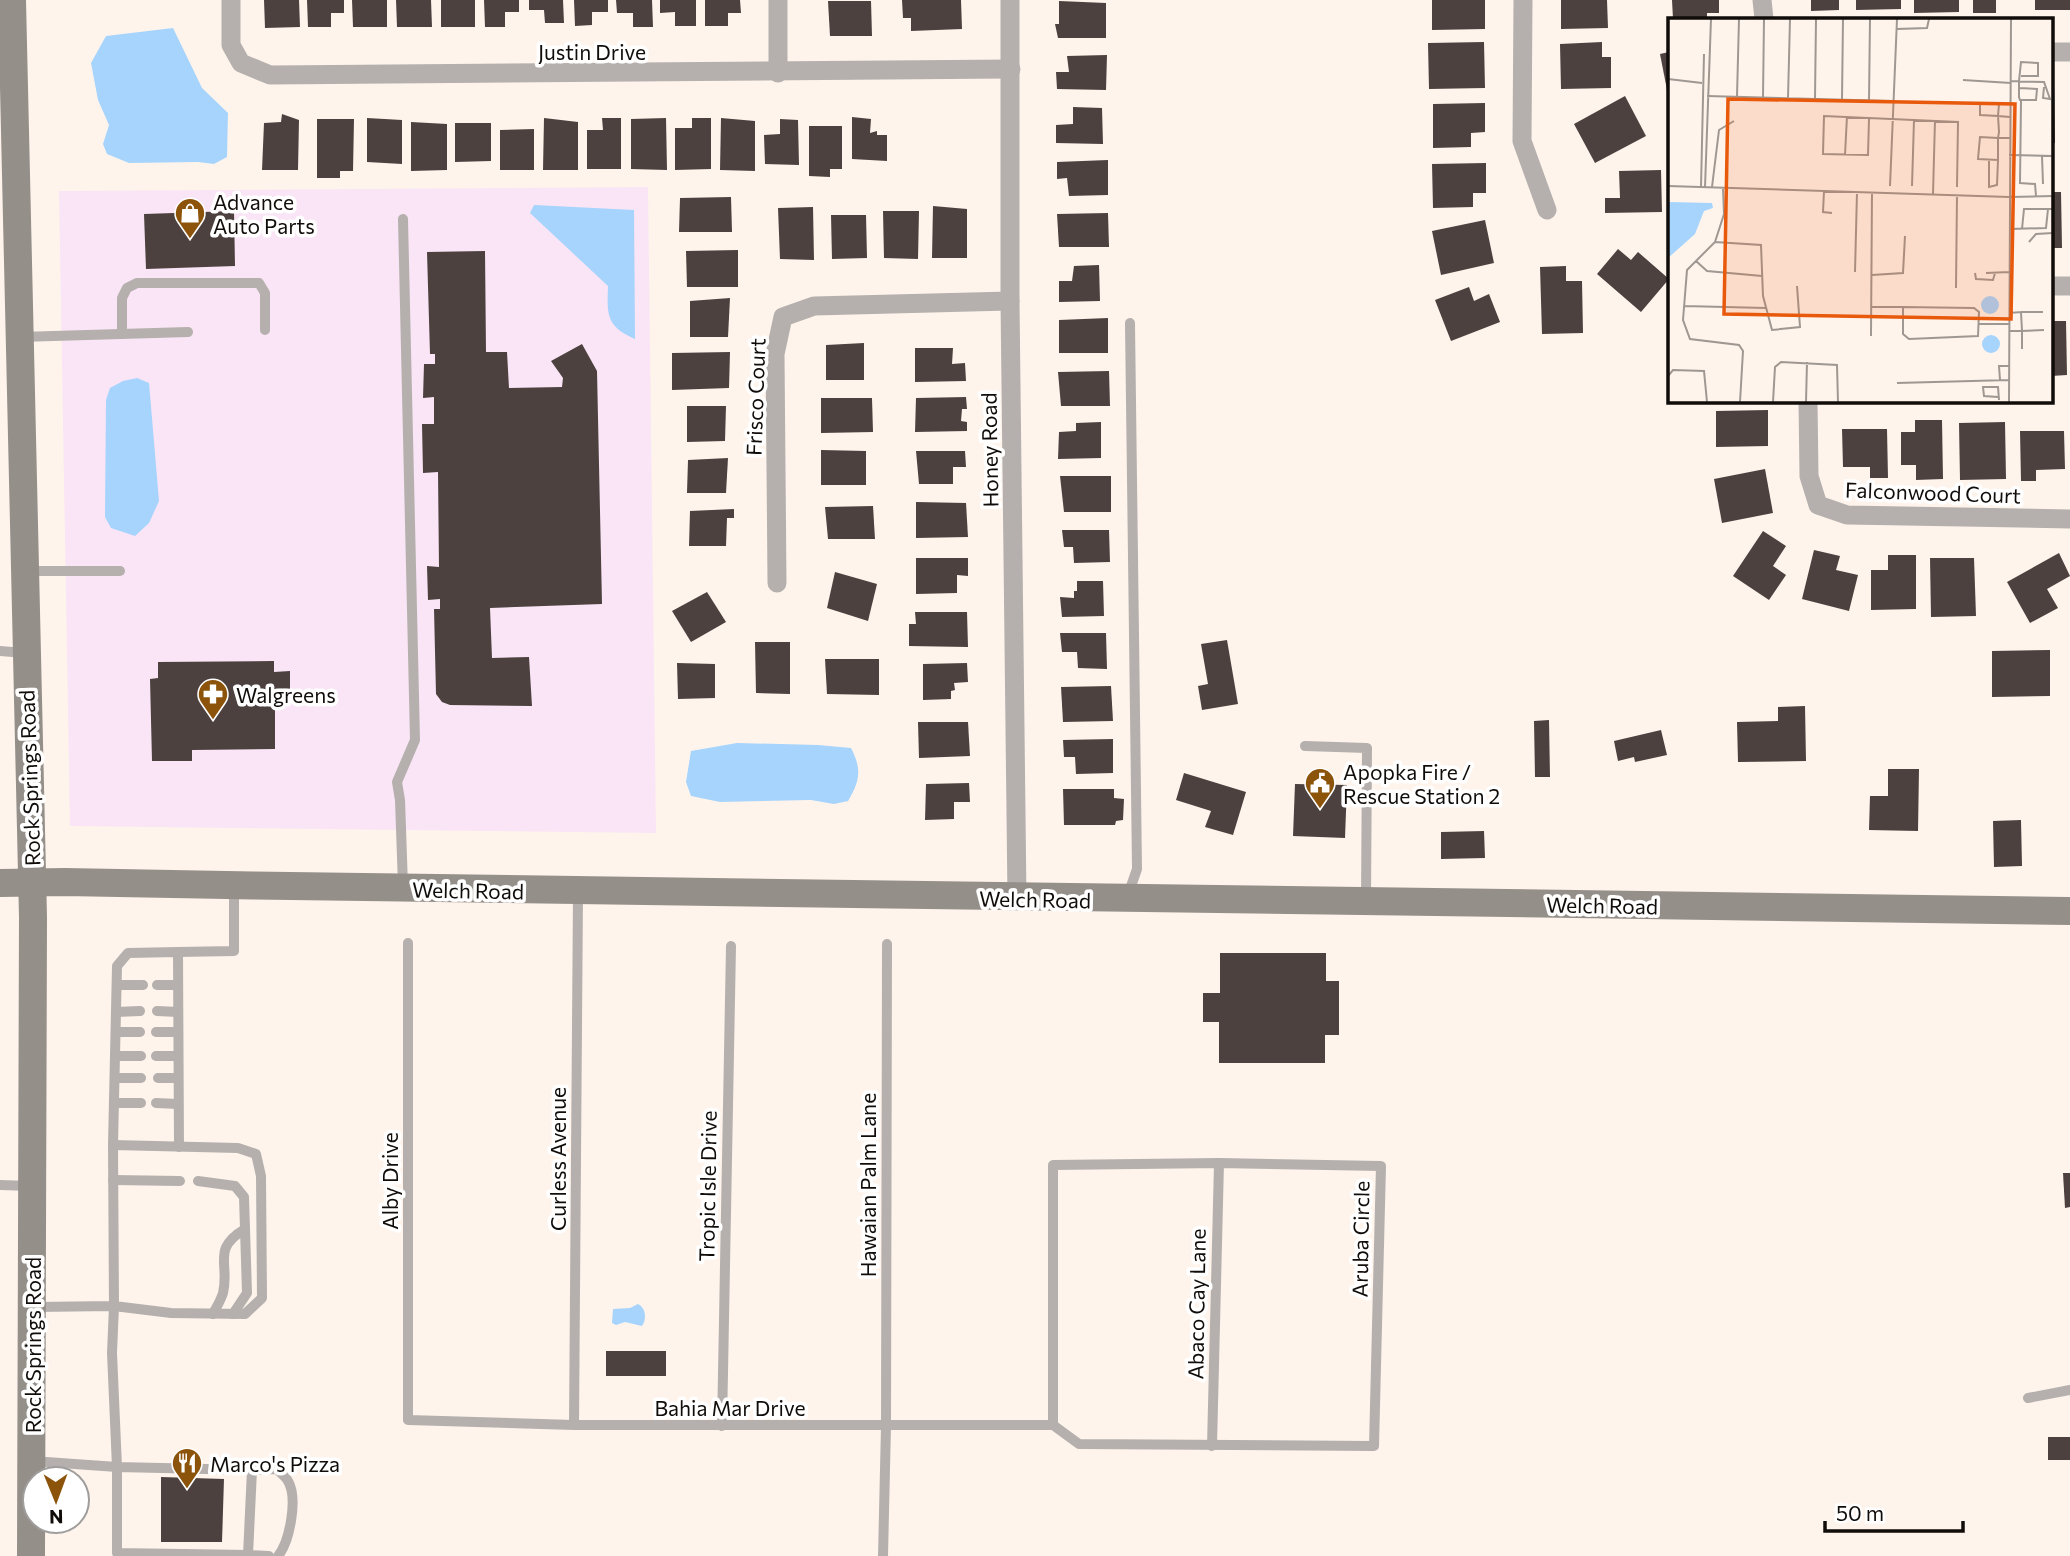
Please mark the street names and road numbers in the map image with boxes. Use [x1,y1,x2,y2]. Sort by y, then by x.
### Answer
street label: Justin Drive [538,39,646,64]
street label: Frisco Court [740,338,770,456]
street label: Honey Road [975,392,1003,508]
street label: Falconwood Court [1845,476,2021,508]
street label: Rock Springs Road [13,689,45,867]
street label: Welch Road [412,877,524,903]
street label: Welch Road [979,886,1091,912]
street label: Welch Road [1546,892,1658,918]
street label: Curless Avenue [545,1087,570,1231]
street label: Hawaian Palm Lane [855,1093,880,1277]
street label: Tropic Isle Drive [693,1110,721,1262]
street label: Alby Drive [377,1132,402,1230]
street label: Aruba Circle [1346,1180,1374,1298]
street label: Abaco Cay Lane [1182,1228,1210,1380]
street label: Rock Springs Road [20,1257,45,1433]
street label: Bahia Mar Drive [655,1395,806,1420]

